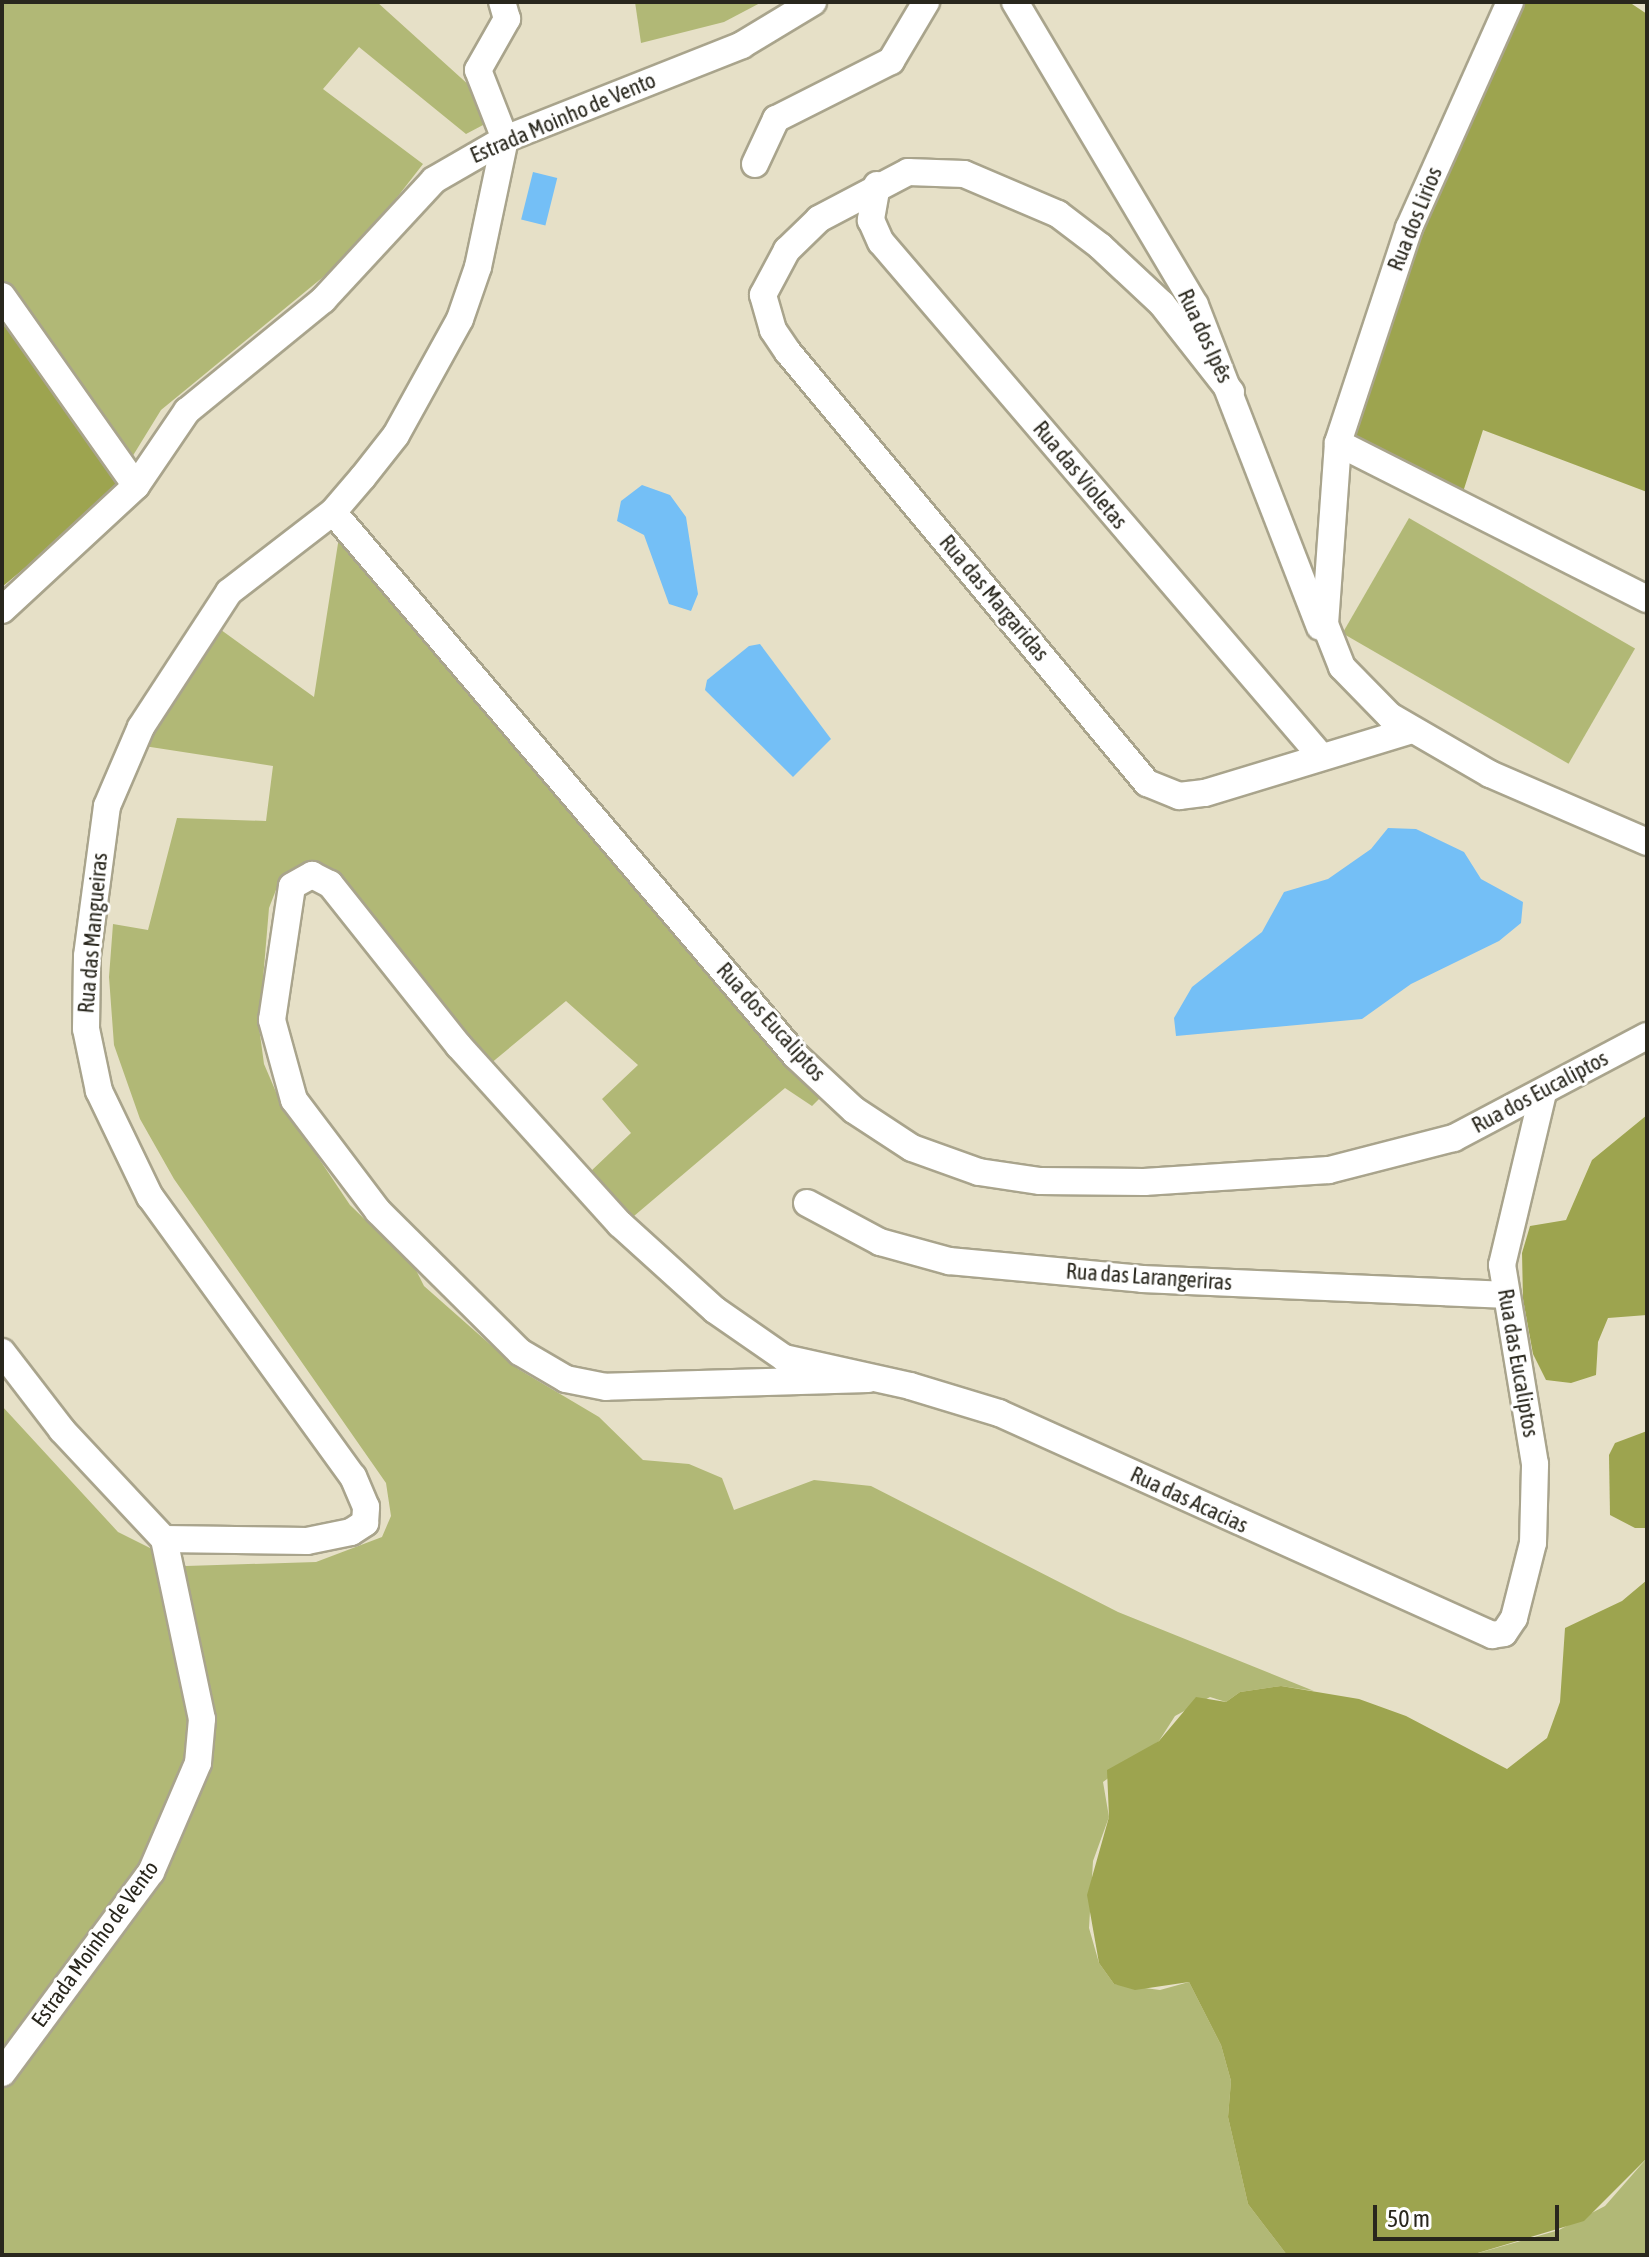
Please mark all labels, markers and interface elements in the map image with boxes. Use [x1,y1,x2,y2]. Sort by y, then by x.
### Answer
street label: Estrada Moinho de Vento [466,67,660,169]
street label: Rua dos Lirios [1382,163,1448,275]
street label: Rua dos Ipês [1172,285,1238,387]
street label: Rua das Violetas [1027,416,1133,534]
street label: Rua das Margaridas [934,530,1054,666]
street label: Rua das Mangueiras [73,852,113,1014]
street label: Rua dos Eucaliptos [711,957,831,1087]
street label: Rua dos Eucaliptos [1467,1045,1613,1139]
street label: Rua das Larangeriras [1065,1258,1233,1296]
street label: Rua das Eucaliptos [1492,1287,1544,1439]
street label: Rua das Acacias [1126,1461,1252,1539]
street label: Estrada Moinho de Vento [26,1856,164,2032]
scale bar [1377,2189,1563,2239]
text: 50 m [1387,2205,1430,2232]

